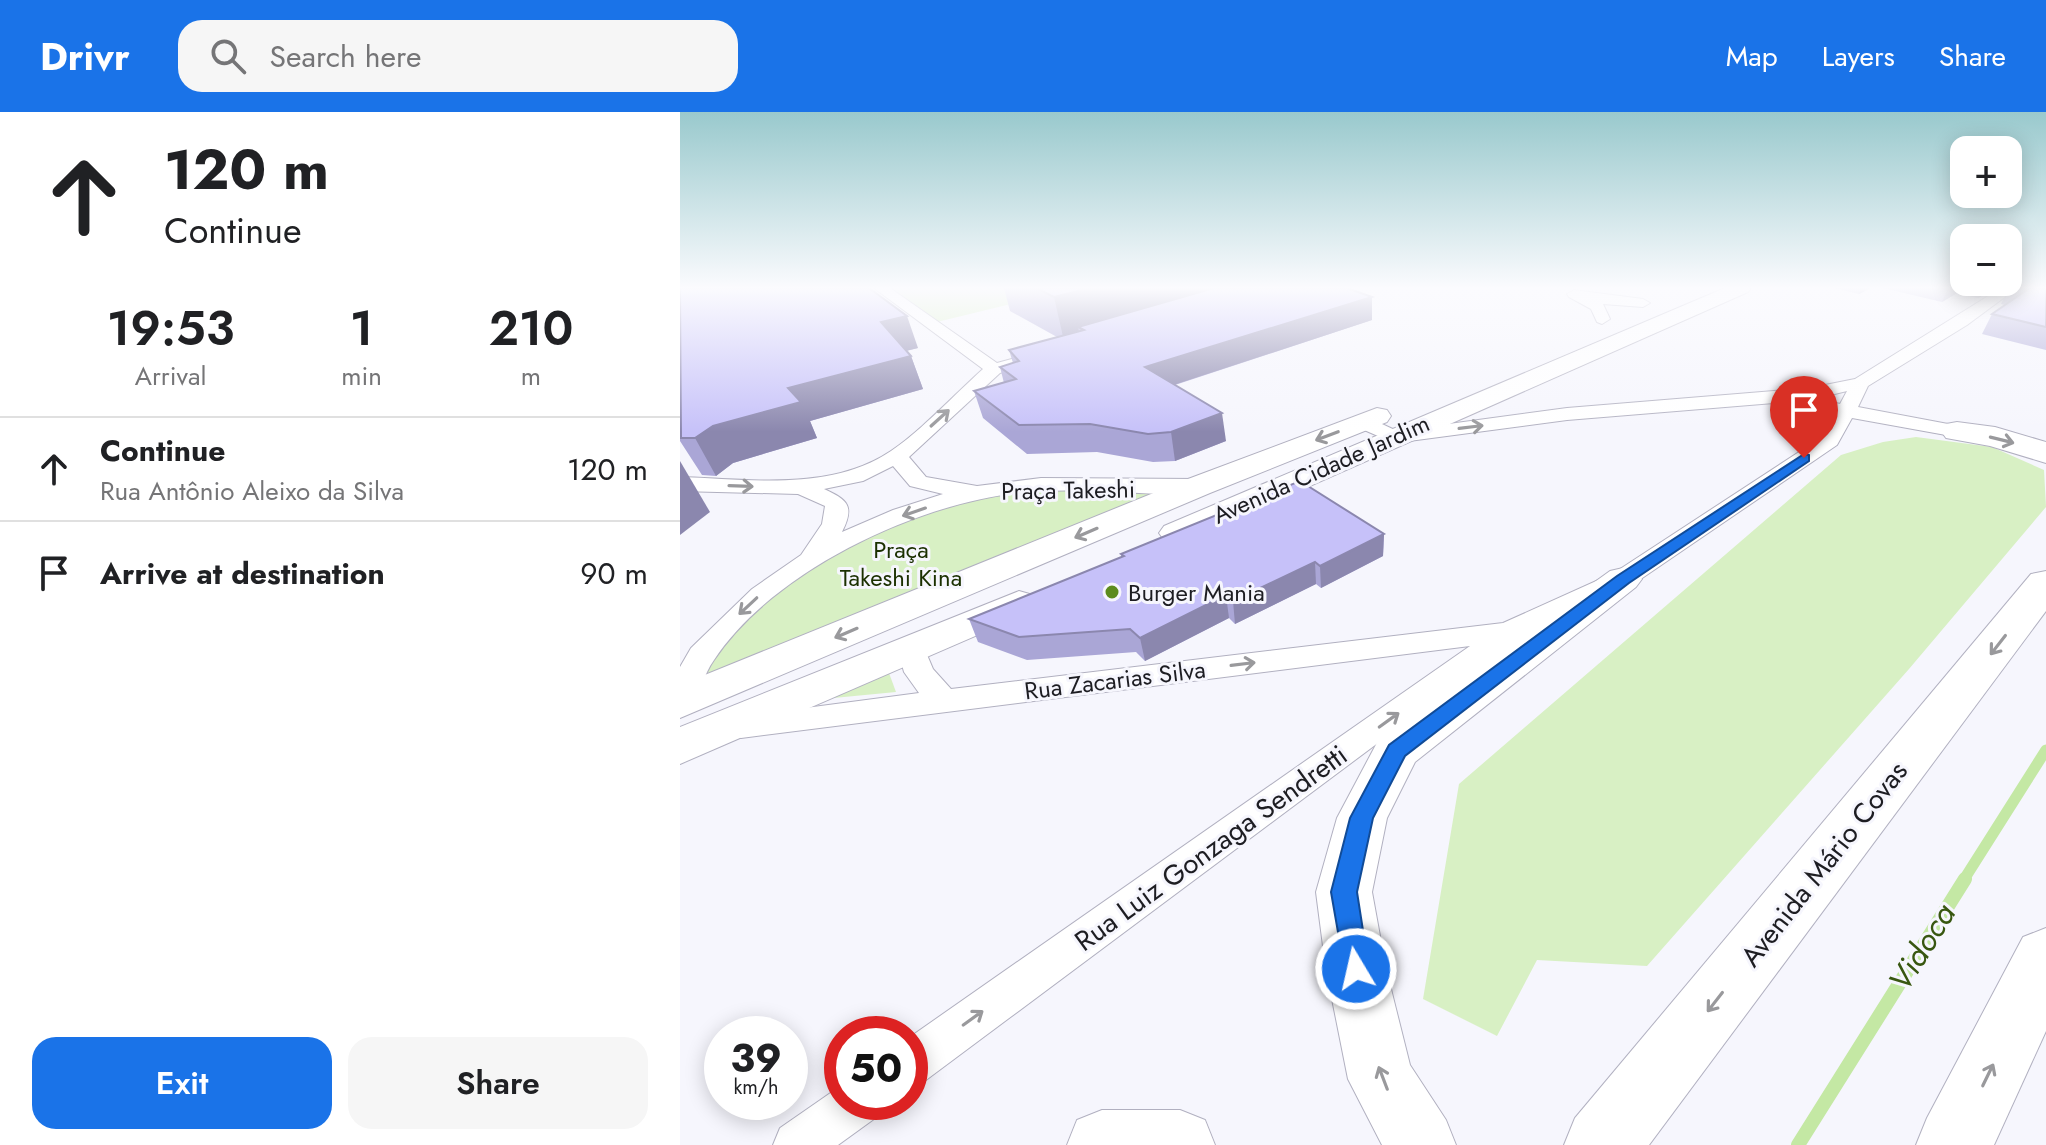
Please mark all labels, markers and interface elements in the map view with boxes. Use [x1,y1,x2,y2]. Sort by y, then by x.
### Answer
search box [178,20,738,92]
text: Drivr [40,29,130,84]
icon: search [206,34,250,78]
text: Search here [270,35,421,78]
text: Map [1726,36,1778,77]
text: Layers [1822,36,1895,77]
text: Share [1939,36,2006,77]
text: 120 m [164,129,329,210]
map controls [1950,136,2022,296]
button: + [1950,136,2022,208]
icon: ahead [32,144,136,248]
text: Continue [164,204,302,256]
button: − [1950,224,2022,296]
text: 19:53 [107,294,235,363]
text: 1 [350,294,373,363]
text: 210 [489,294,573,363]
text: Arrival [135,357,206,395]
text: min [341,357,382,395]
text: m [521,357,541,395]
pin [1770,376,1838,458]
icon: arrive [1782,388,1826,432]
street label: Avenida Cidade Jardim [1207,405,1435,533]
one-way arrow [930,408,950,427]
one-way arrow [1458,419,1483,434]
text: Continue [100,429,226,472]
one-way arrow [1315,430,1340,444]
one-way arrow [1989,433,2015,448]
icon: ahead [32,447,76,491]
text: 120 m [567,448,648,491]
street label: Praça Takeshi [1001,471,1135,509]
text: Rua Antônio Aleixo da Silva [100,472,404,510]
one-way arrow [727,478,754,493]
one-way arrow [901,506,926,521]
one-way arrow [1074,526,1099,541]
park label: Praça Takeshi Kina [840,532,962,595]
icon: arrive [32,551,76,595]
text: Arrive at destination [100,552,385,595]
text: 90 m [580,552,648,595]
place label: Burger Mania [1128,575,1265,610]
marker: Burger Mania [1103,583,1121,601]
one-way arrow [738,596,758,615]
one-way arrow [834,626,859,641]
one-way arrow [1989,634,2006,655]
street label: Rua Zacarias Silva [1022,652,1208,708]
one-way arrow [1229,657,1256,672]
one-way arrow [1378,712,1400,728]
street label: Rua Luiz Gonzaga Sendretti [1066,735,1356,961]
street label: Avenida Mário Covas [1731,752,1917,976]
water label: Vidoca [1877,894,1967,1000]
position arrow [1314,927,1398,1011]
one-way arrow [1706,991,1724,1012]
one-way arrow [962,1010,984,1027]
speed limit sign: 50 [824,1016,928,1120]
text: 39 [730,1029,782,1087]
button: Exit [32,1037,332,1129]
button: Share [348,1037,648,1129]
one-way arrow [1981,1064,1997,1088]
one-way arrow [1375,1066,1389,1091]
text: km/h [733,1073,779,1102]

